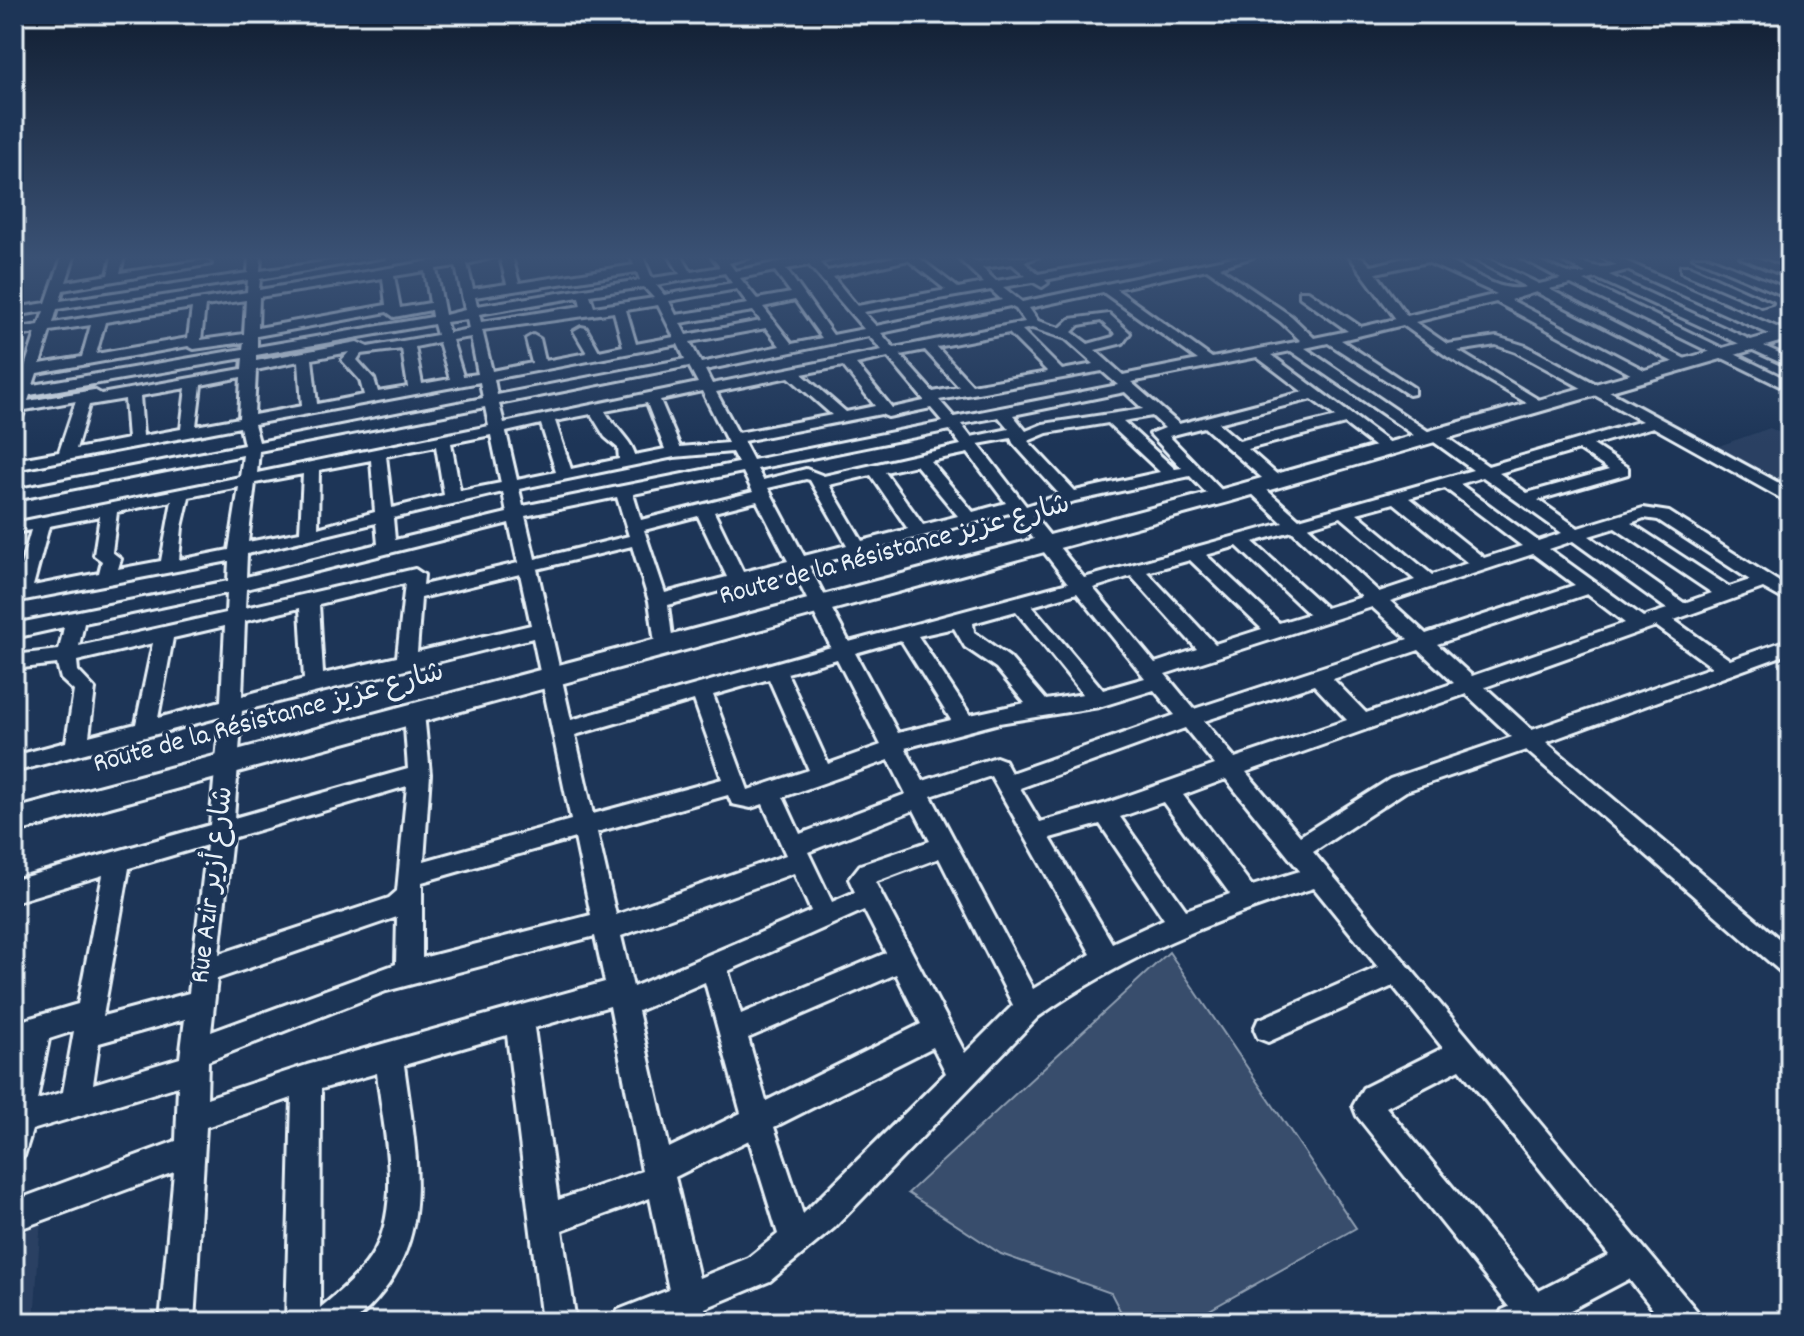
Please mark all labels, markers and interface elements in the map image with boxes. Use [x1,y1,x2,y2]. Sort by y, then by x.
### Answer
street label: Route de la Résistance شارع عزيز [715,486,1075,618]
street label: Route de la Résistance شارع عزيز [89,654,449,786]
street label: Rue Azir شارع أزير [182,784,246,986]

